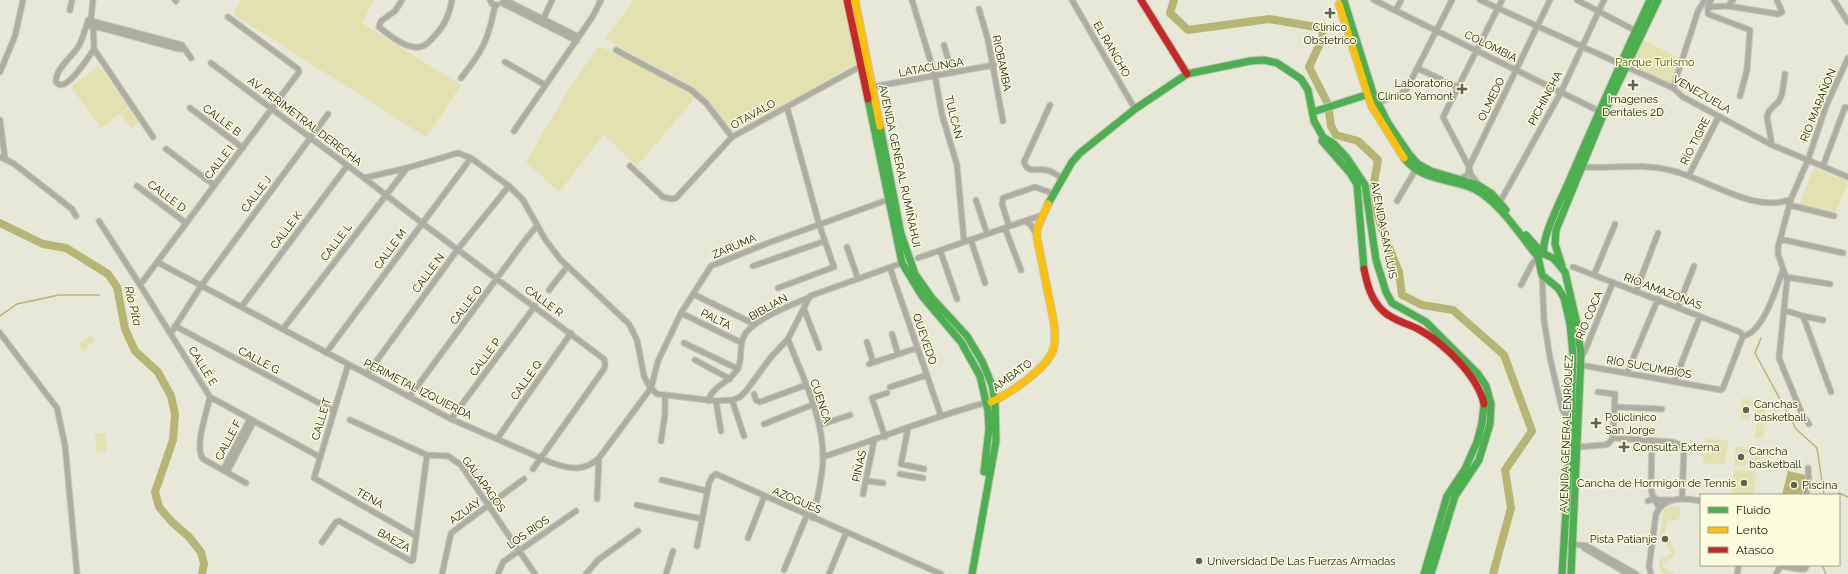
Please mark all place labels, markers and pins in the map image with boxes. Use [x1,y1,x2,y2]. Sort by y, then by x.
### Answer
marker: Clínico Obstetrico [1324,7,1336,19]
place label: Clínico Obstetrico [1304,21,1357,47]
place label: Laboratorio Clínico Yamont [1377,77,1453,103]
marker: Imagenes Dentales 2D [1627,79,1639,91]
marker: Laboratorio Clínico Yamont [1456,83,1468,95]
place label: Imagenes Dentales 2D [1602,93,1664,119]
place label: Canchas basketball [1754,398,1806,424]
marker: Canchas basketball [1741,405,1751,415]
place label: Policlínico San Jorge [1605,411,1657,437]
marker: Policlínico San Jorge [1590,417,1602,429]
marker: Consulta Externa [1618,441,1630,453]
place label: Consulta Externa [1633,441,1719,454]
place label: Cancha basketball [1749,445,1801,471]
marker: Cancha basketball [1736,452,1746,462]
place label: Cancha de Hormigón de Tennis [1577,477,1736,490]
marker: Cancha de Hormigón de Tennis [1739,478,1749,488]
place label: Piscina [1802,479,1837,492]
marker: Piscina [1789,480,1799,490]
place label: Pista Patianje [1590,533,1658,546]
marker: Pista Patianje [1660,534,1670,544]
place label: Universidad De Las Fuerzas Armadas [1207,555,1396,568]
marker: Universidad De Las Fuerzas Armadas [1194,556,1204,566]

